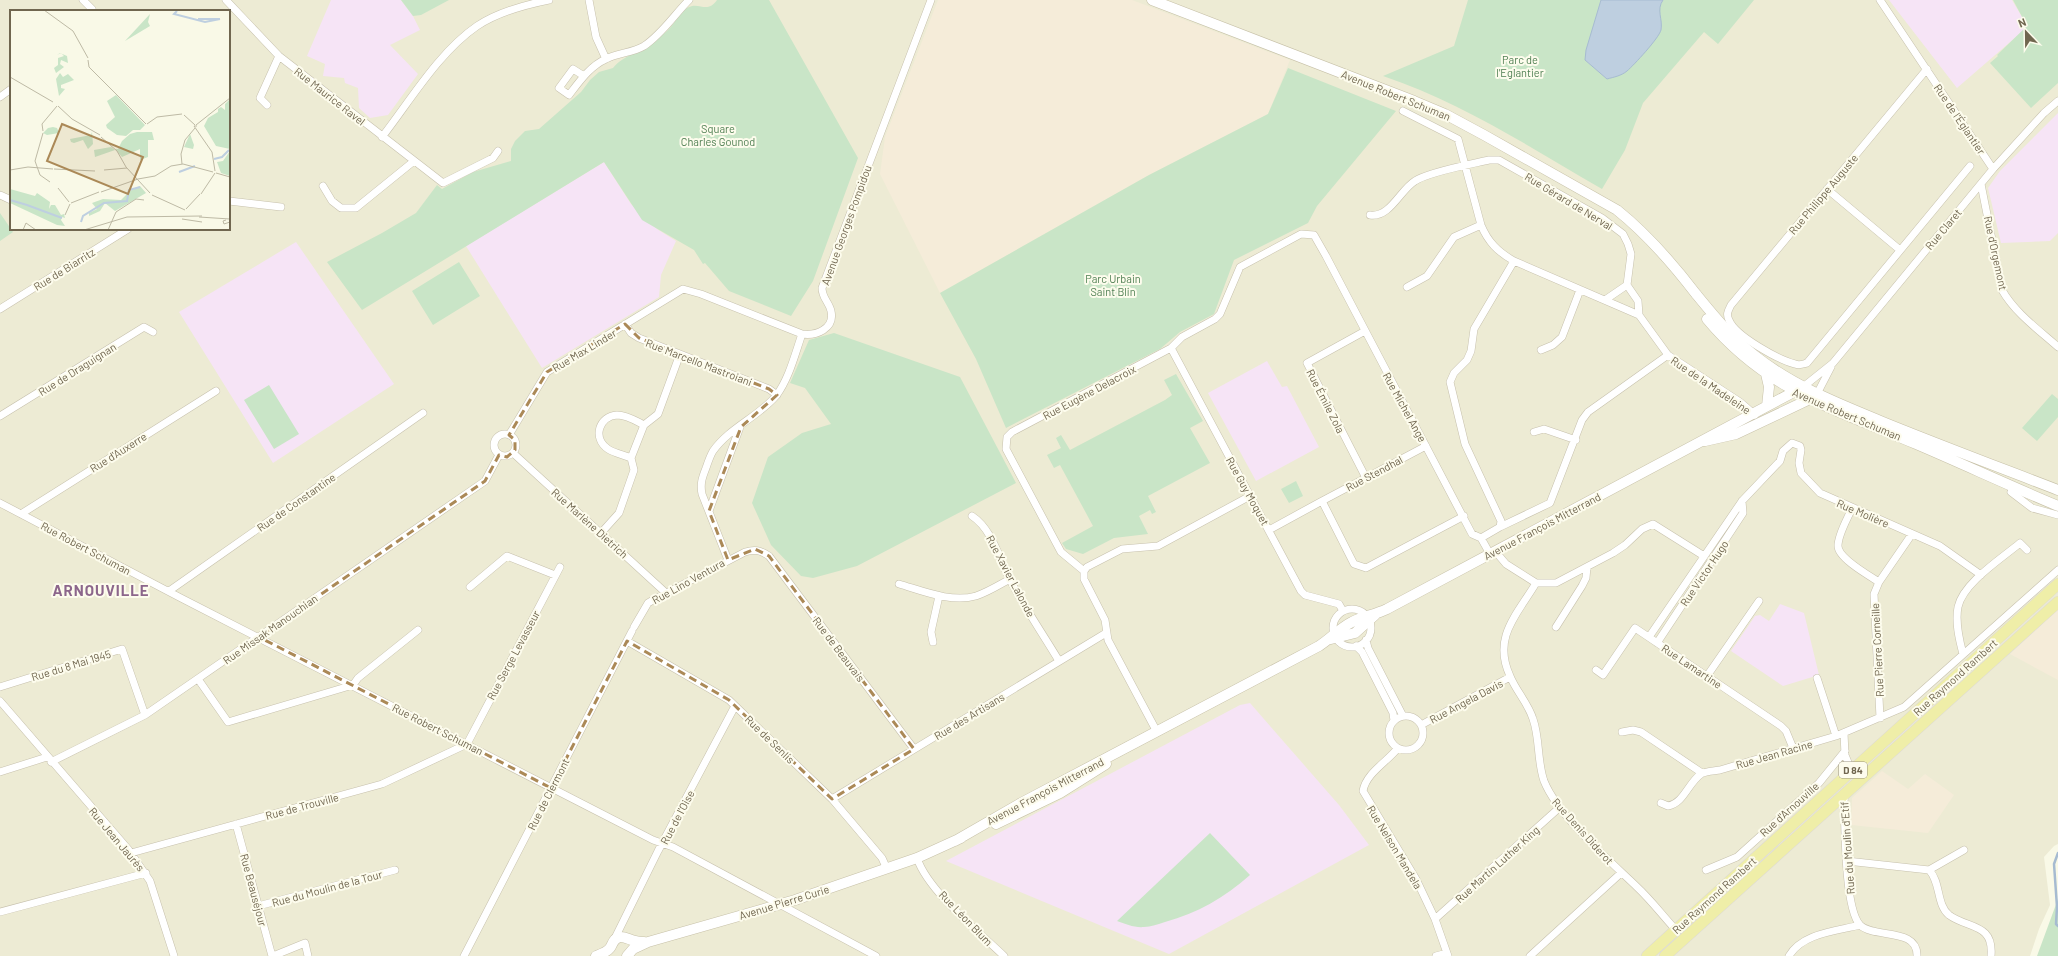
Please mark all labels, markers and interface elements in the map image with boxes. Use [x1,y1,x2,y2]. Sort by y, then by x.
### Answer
inset map [10,10,230,230]
north arrow [2006,12,2046,52]
text: N [2016,15,2028,30]
park label: Parc de l'Eglantier [1496,53,1544,79]
street label: Rue Maurice Ravel [292,64,368,128]
street label: Avenue Robert Schuman [1339,67,1453,123]
street label: Rue de l'Églantier [1932,81,1988,157]
park label: Square Charles Gounod [681,122,755,148]
street label: Rue Philippe Auguste [1786,151,1860,237]
street label: Avenue Georges Pompidou [818,163,874,287]
street label: Rue Gérard de Nerval [1523,170,1615,232]
street label: Rue Claret [1922,206,1964,252]
street label: Rue d'Orgemont [1982,215,2010,291]
street label: Rue de Biarritz [31,245,97,293]
park label: Parc Urbain Saint Blin [1085,272,1141,298]
street label: Rue Max Linder [550,326,618,374]
street label: Rue Marcello Mastroiani [644,336,754,388]
street label: Rue de Draguignan [36,340,118,398]
street label: Rue de la Madeleine [1669,353,1753,417]
street label: Rue Eugène Delacroix [1040,362,1138,422]
street label: Rue Émile Zola [1304,367,1348,435]
street label: Rue Michel Ange [1380,370,1430,444]
street label: Avenue Robert Schuman [1791,385,1903,443]
street label: Rue d'Auxerre [87,429,149,475]
street label: Rue Stendhal [1343,453,1405,493]
street label: Rue Guy Moquet [1224,455,1272,527]
street label: Rue de Constantine [254,470,338,534]
street label: Rue Marlène Dietrich [549,485,631,561]
street label: Avenue François Mitterrand [1481,490,1603,562]
street label: Rue Molière [1835,496,1891,530]
street label: Rue Robert Schuman [39,519,133,577]
street label: Rue Xavier Lalonde [984,533,1038,619]
street label: Rue Victor Hugo [1677,538,1731,608]
street label: Rue Lino Ventura [649,556,727,606]
district label: ARNOUVILLE [52,581,150,599]
street label: Rue Missak Manouchian [220,591,320,667]
street label: Rue Pierre Corneille [1868,603,1886,697]
street label: Rue Serge Levasseur [484,608,542,702]
street label: Rue de Beauvais [810,614,868,684]
street label: Rue Raymond Rambert [1910,636,2000,718]
street label: Rue Lamartine [1659,641,1725,691]
street label: Rue du 8 Mai 1945 [30,647,113,683]
street label: Rue Angela Davis [1427,676,1505,726]
street label: Rue des Artisans [931,690,1007,742]
street label: Rue Robert Schuman [390,700,486,758]
street label: Rue de Senlis [743,712,797,766]
street label: Rue Jean Racine [1734,737,1814,771]
street label: Avenue François Mitterrand [984,755,1106,827]
street label: Rue de Clermont [524,756,572,832]
road number: D 84 [1839,762,1867,778]
street label: Rue d'Arnouville [1757,779,1821,839]
street label: Rue de l'Oise [657,788,697,846]
street label: Rue de Trouville [264,790,340,822]
street label: Rue Denis Diderot [1550,795,1616,867]
street label: Rue du Moulin d'Etif [1837,801,1857,895]
street label: Rue Nelson Mandela [1365,803,1425,891]
street label: Rue Jean Jaurès [86,804,148,874]
street label: Rue Martin Luther King [1452,823,1542,905]
street label: Rue Beauséjour [238,852,270,928]
street label: Rue Raymond Rambert [1669,854,1759,936]
street label: Rue du Moulin de la Tour [270,867,384,909]
street label: Avenue Pierre Curie [737,882,831,922]
street label: Rue Léon Blum [937,888,995,948]

